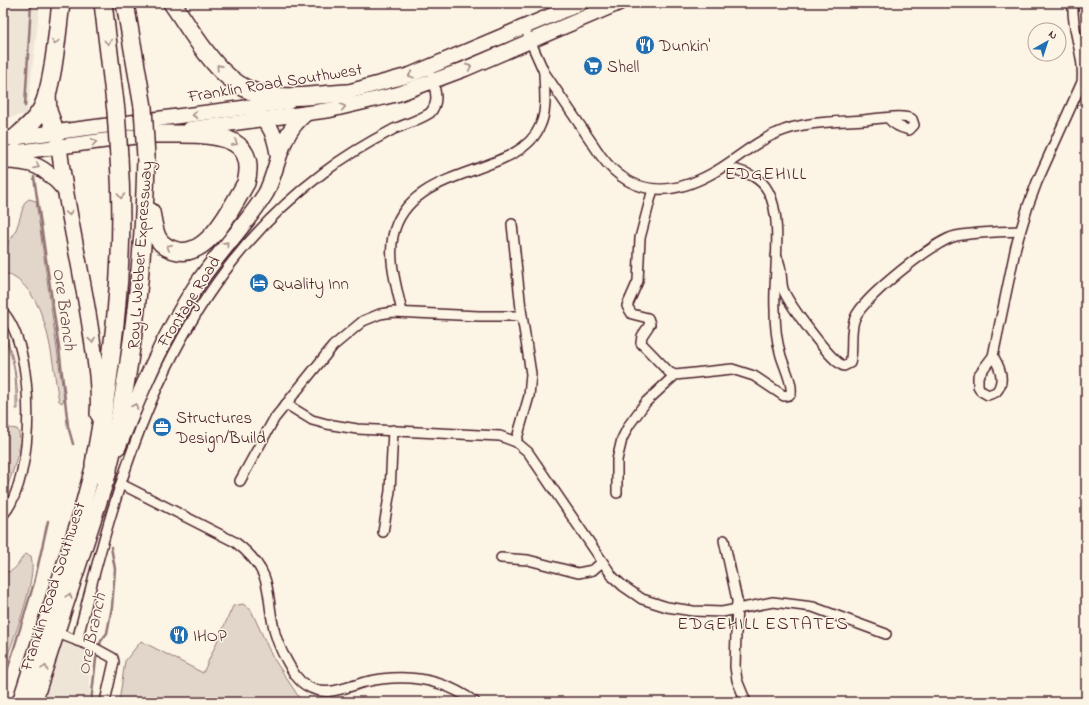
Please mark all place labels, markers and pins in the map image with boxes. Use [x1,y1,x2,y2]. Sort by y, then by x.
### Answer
restaurant icon: Dunkin' [634,34,656,56]
place label: Dunkin' [658,34,710,59]
supermarket icon: Shell [582,55,604,77]
place label: Shell [607,55,639,80]
hotel icon: Quality Inn [248,272,270,294]
place label: Quality Inn [273,272,349,298]
place label: Structures Design/Build [175,406,266,453]
office icon: Structures Design/Build [151,416,173,438]
restaurant icon: IHOP [168,624,190,646]
place label: IHOP [193,624,227,649]

